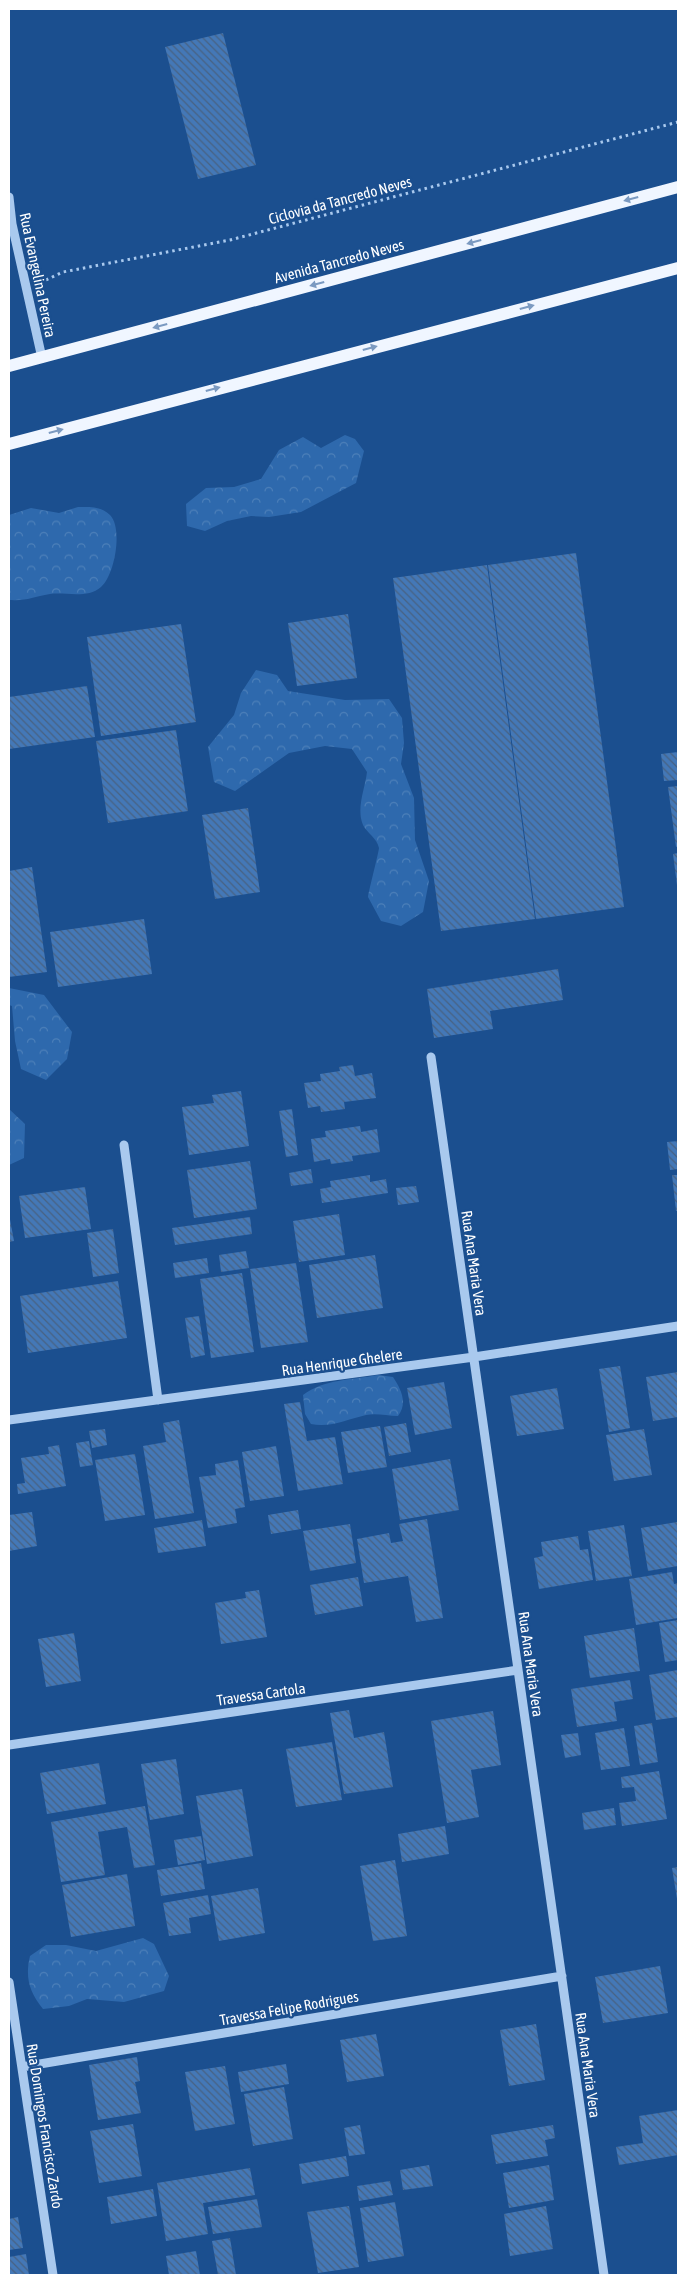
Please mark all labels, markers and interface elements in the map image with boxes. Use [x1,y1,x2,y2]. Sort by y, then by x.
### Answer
street label: Ciclovia da Tancredo Neves [266,173,414,227]
one-way arrow [624,196,639,204]
street label: Rua Evangelina Pereira [16,211,60,339]
street label: Avenida Tancredo Neves [272,236,406,286]
one-way arrow [467,238,482,246]
one-way arrow [310,280,325,288]
one-way arrow [520,303,535,311]
one-way arrow [153,323,168,331]
one-way arrow [363,344,378,352]
one-way arrow [205,385,220,393]
one-way arrow [48,427,63,435]
street label: Rua Ana Maria Vera [458,1209,490,1317]
street label: Rua Henrique Ghelere [281,1345,404,1379]
street label: Rua Ana Maria Vera [515,1610,547,1718]
street label: Travessa Cartola [216,1679,306,1709]
street label: Travessa Felipe Rodrigues [218,1987,360,2029]
street label: Rua Ana Maria Vera [572,2011,604,2119]
street label: Rua Domingos Francisco Zardo [24,2042,66,2210]

